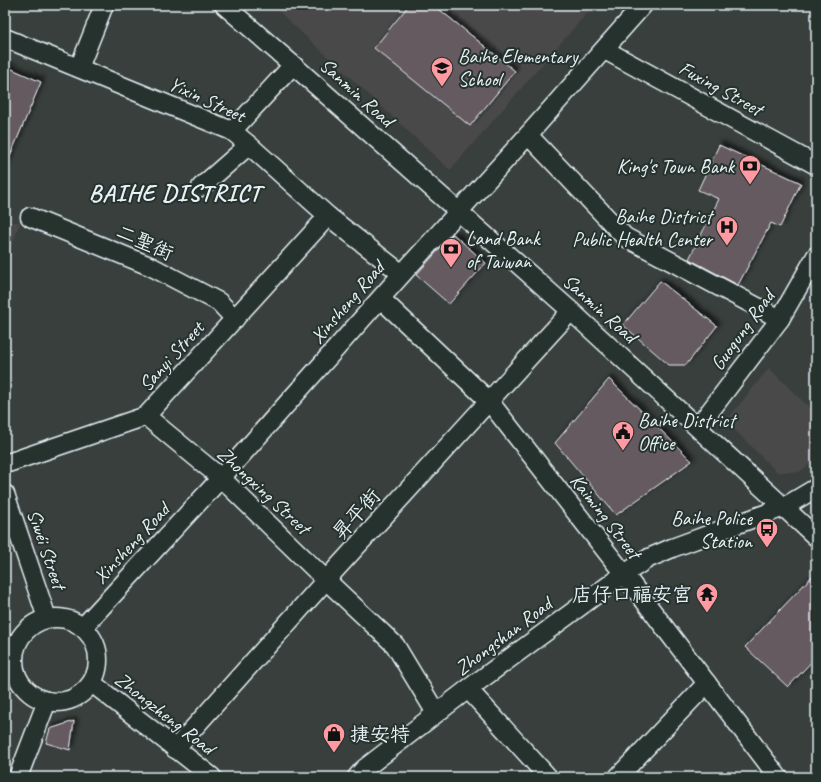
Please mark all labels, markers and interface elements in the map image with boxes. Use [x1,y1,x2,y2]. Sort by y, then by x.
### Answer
place label: Baihe Elementary School [458,44,580,92]
street label: Sanmin Road [314,53,401,134]
school or university icon: Baihe Elementary School [429,55,455,88]
street label: Fuxing Street [675,55,770,123]
street label: Yixin Street [165,71,251,129]
bank icon: King's Town Bank [737,153,763,186]
place label: King's Town Bank [617,154,736,179]
district label: BAIHE DISTRICT [89,178,265,208]
place label: Baihe District Public Health Center [572,204,715,252]
hospital icon: Baihe District Public Health Center [714,214,740,247]
street label: 二聖街 [112,219,177,266]
place label: Land Bank of Taiwan [466,226,541,274]
bank icon: Land Bank of Taiwan [438,236,464,269]
street label: Xinsheng Road [305,254,392,349]
street label: Sanmin Road [557,269,644,350]
street label: Guogung Road [705,283,782,375]
street label: Sanyi Street [133,314,211,397]
place label: Baihe District Office [638,408,738,456]
public building icon: Baihe District Office [610,419,636,452]
street label: Zhongxing Street [212,441,318,542]
street label: Kaiming Street [565,469,649,566]
street label: 昇平街 [327,484,386,545]
street label: Xinsheng Road [88,496,177,589]
street label: Sìwéi Street [21,506,73,595]
place label: Baihe Police Station [671,506,753,554]
bus stop icon: Baihe Police Station [754,516,780,549]
temple icon: 店仔口福安宮 [694,581,720,614]
place label: 店仔口福安宮 [572,582,692,607]
street label: Zhongshan Road [450,590,559,681]
street label: Zhongzheng Road [110,667,222,762]
shop icon: 捷安特 [321,721,347,754]
place label: 捷安特 [350,722,410,747]

